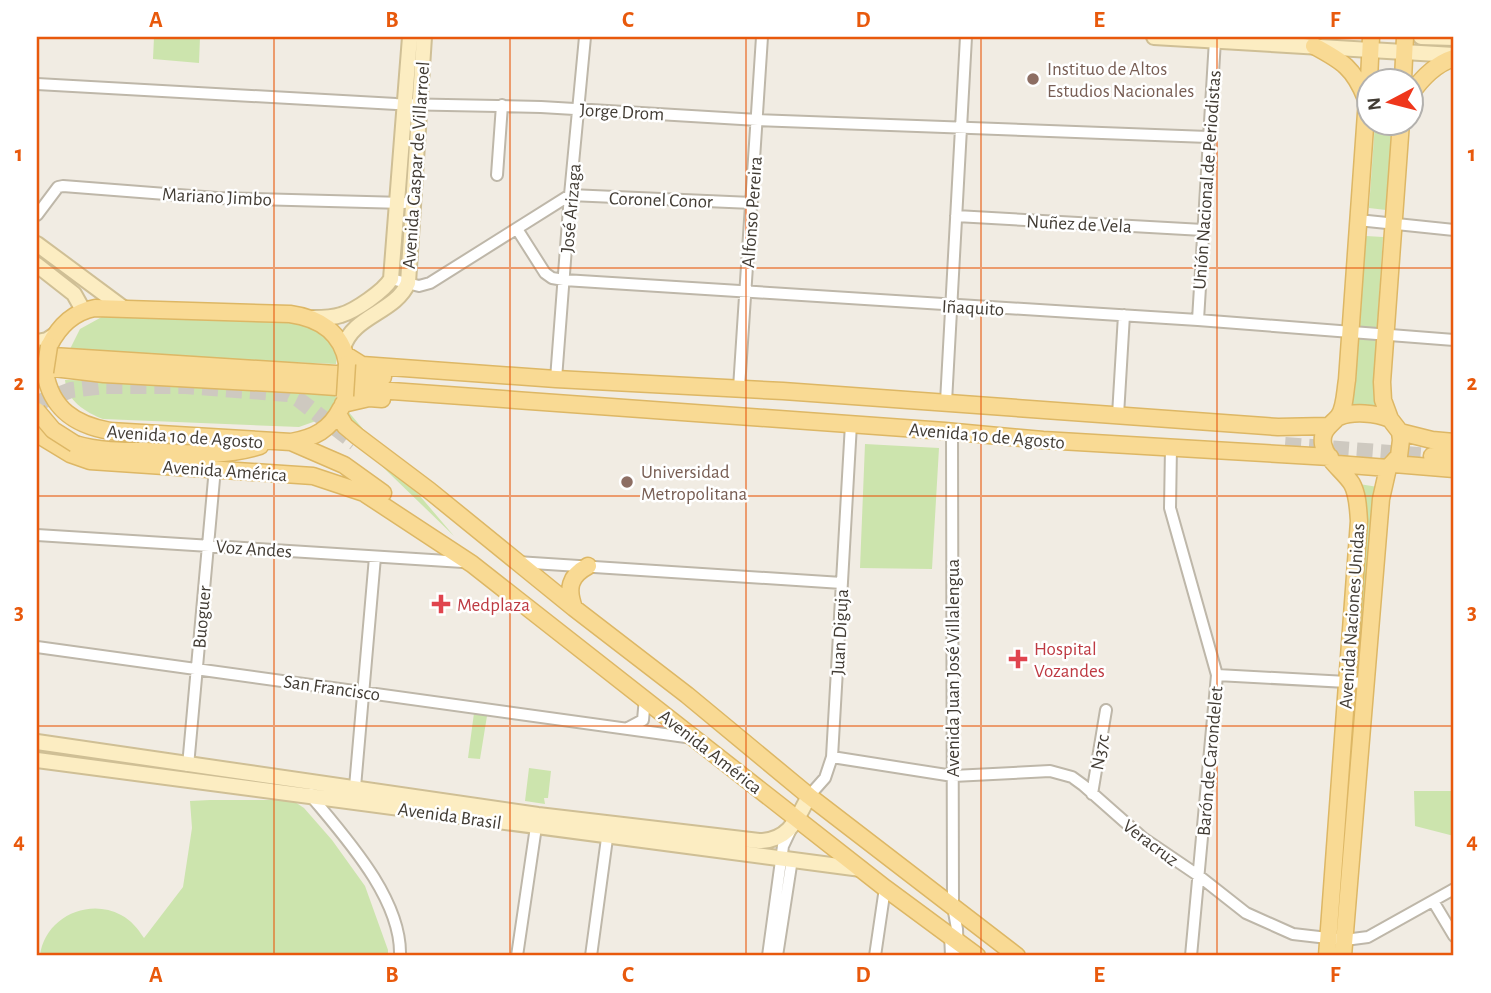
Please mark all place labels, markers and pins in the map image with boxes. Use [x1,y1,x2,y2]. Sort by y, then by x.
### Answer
place label: Instituo de Altos Estudios Nacionales [1047,60,1194,101]
marker: Instituo de Altos Estudios Nacionales [1025,71,1041,87]
place label: Universidad Metropolitana [641,463,748,504]
marker: Universidad Metropolitana [619,474,635,490]
marker: Medplaza [431,594,451,614]
place label: Medplaza [457,596,530,615]
place label: Hospital Vozandes [1034,640,1105,681]
marker: Hospital Vozandes [1008,649,1028,669]

